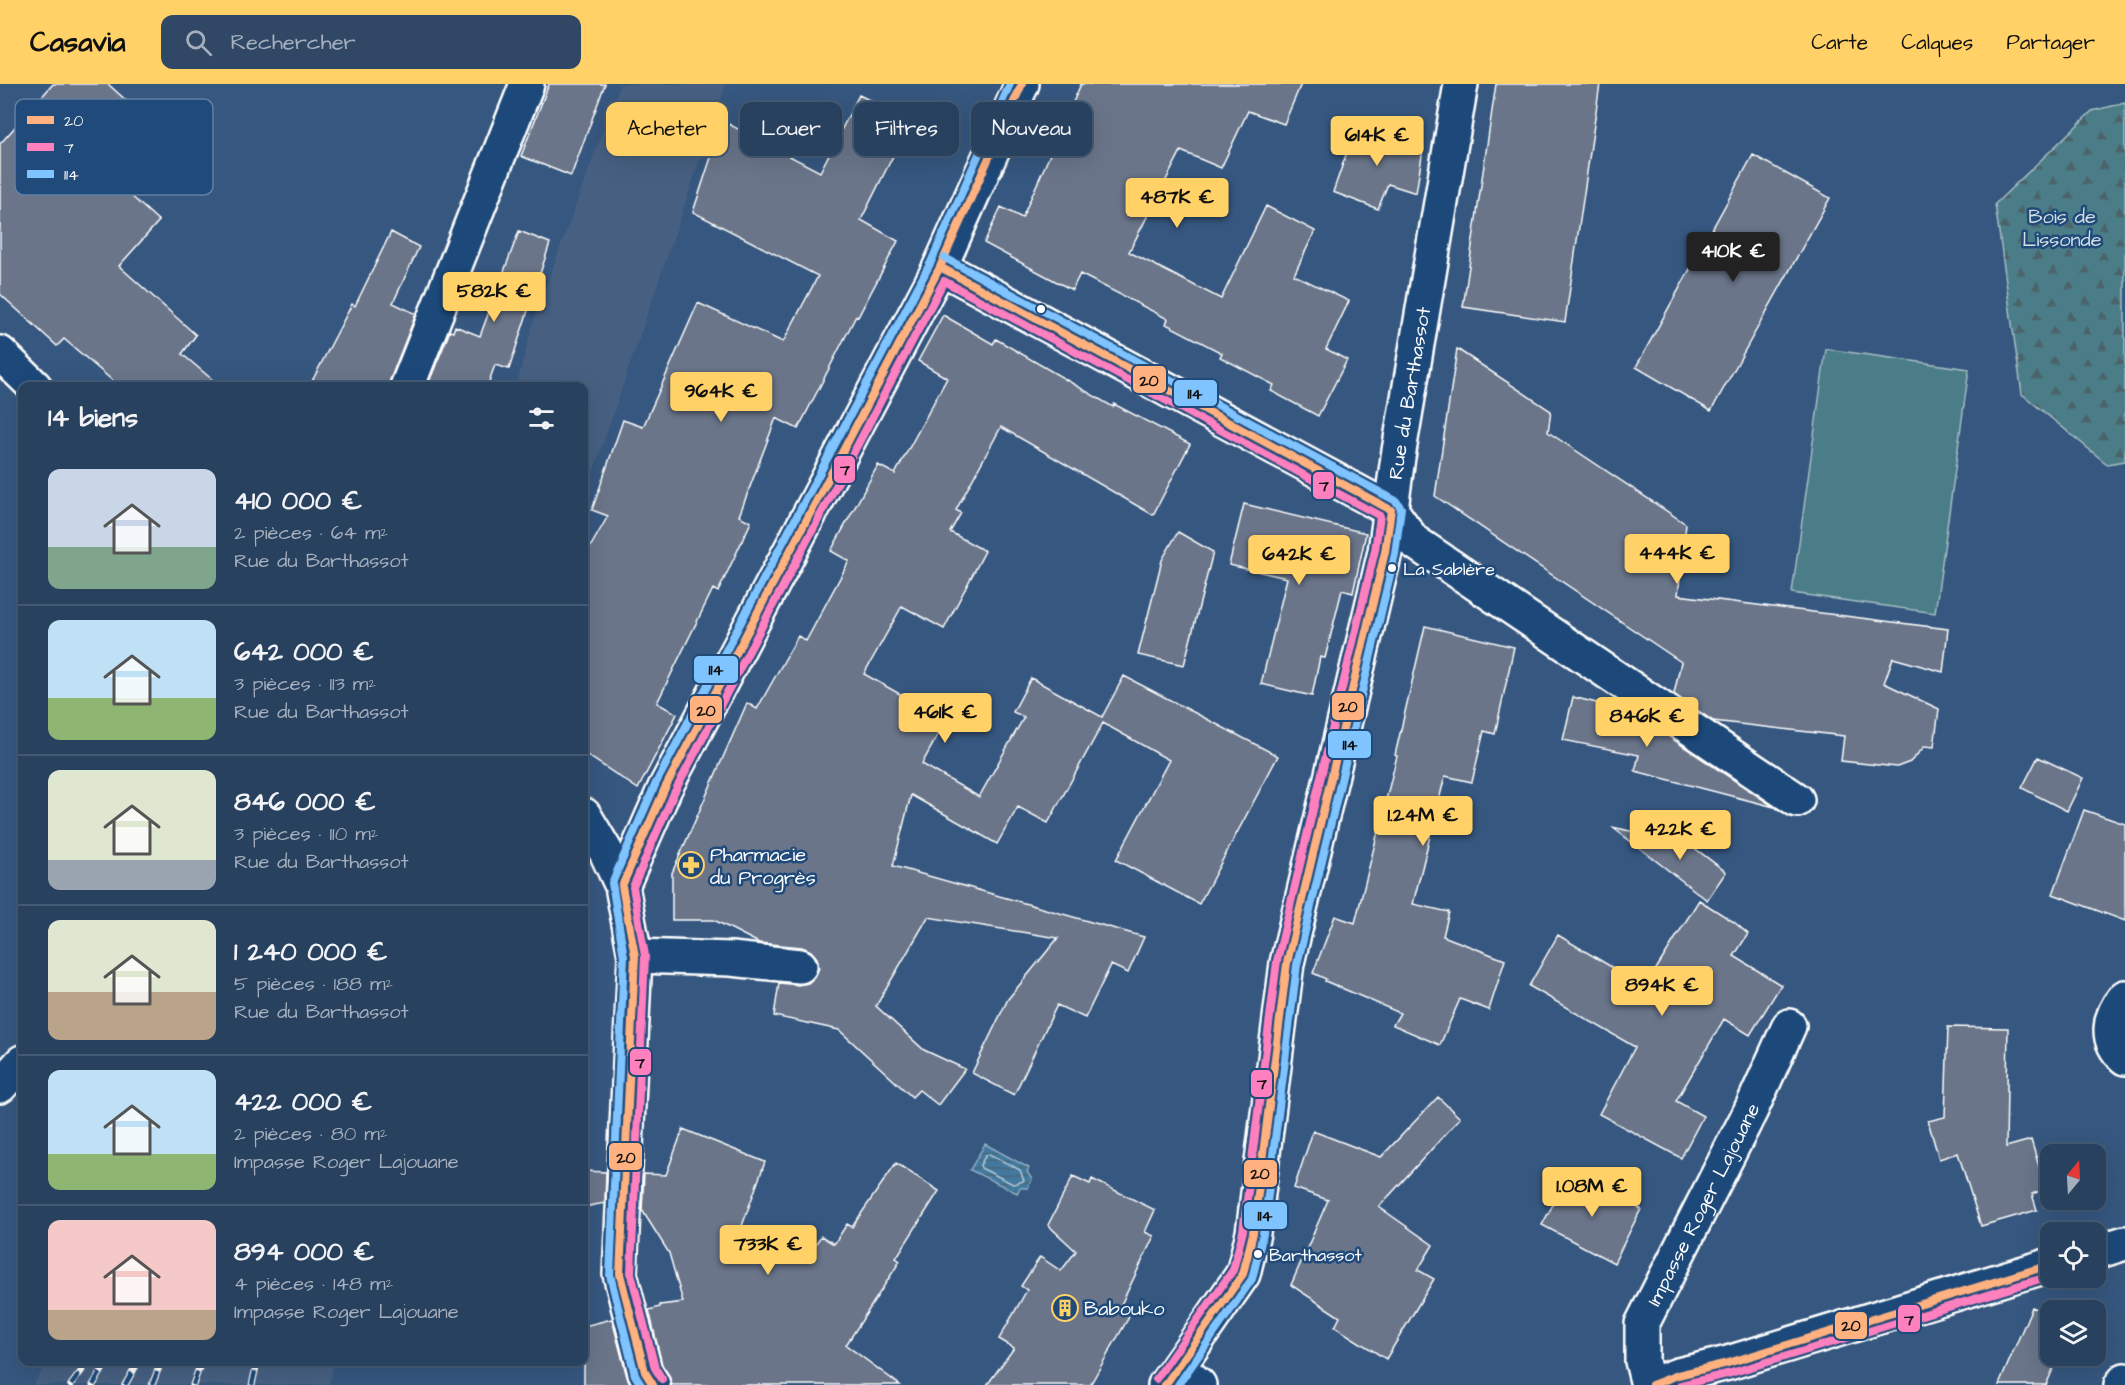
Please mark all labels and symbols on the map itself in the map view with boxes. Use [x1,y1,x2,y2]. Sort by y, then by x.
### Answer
legend [15,99,213,195]
text: 20 [64,110,83,132]
pin: 614K € [1328,116,1426,167]
text: 7 [64,137,74,159]
text: 114 [64,164,79,186]
pin: 487K € [1128,178,1226,229]
park label: Bois de Lissonde [2022,203,2102,254]
pin: 410K € [1684,232,1782,283]
pin: 582K € [445,272,543,323]
unlabelled marker [1035,303,1047,315]
street label: Rue du Barthassot [1382,305,1438,481]
line badge: 20 [1132,365,1167,394]
text: 20 [1138,370,1159,392]
pin: 964K € [672,372,770,423]
line badge: 114 [1173,379,1218,407]
text: 114 [1188,383,1203,405]
line badge: 7 [833,455,856,484]
text: 7 [839,459,850,481]
line badge: 7 [1312,471,1335,500]
text: 7 [1318,475,1329,497]
pin: 444K € [1628,534,1726,585]
pin: 642K € [1250,535,1348,586]
place label: La Sablère [1403,557,1495,582]
marker: La Sablère [1386,562,1398,574]
line badge: 114 [693,655,739,684]
text: 114 [709,659,724,681]
line badge: 20 [1331,692,1365,721]
pin: 461K € [896,693,994,744]
line badge: 20 [689,695,723,724]
text: 20 [1337,696,1358,718]
pin: 846K € [1598,697,1696,748]
text: 20 [695,700,716,722]
line badge: 114 [1327,730,1372,759]
text: 114 [1343,734,1358,756]
pin: 1.24M € [1368,796,1478,847]
pin: 422K € [1631,810,1729,861]
place label: Pharmacie du Progrès [710,841,816,893]
pharmacy icon: Pharmacie du Progrès [676,850,706,880]
pin: 894K € [1613,966,1711,1017]
line badge: 7 [629,1048,652,1076]
text: 7 [634,1052,645,1074]
line badge: 7 [1250,1069,1273,1098]
text: 7 [1256,1073,1267,1095]
street label: Impasse Roger Lajouane [1640,1099,1767,1311]
line badge: 20 [608,1142,643,1171]
north arrow [2040,1144,2106,1210]
text: 20 [615,1147,636,1169]
line badge: 20 [1243,1159,1278,1188]
text: 20 [1249,1163,1270,1185]
pin: 1.08M € [1537,1167,1647,1218]
line badge: 114 [1243,1201,1288,1230]
text: 114 [1258,1205,1273,1227]
pin: 733K € [719,1225,817,1276]
place label: Barthassot [1269,1243,1362,1268]
marker: Barthassot [1252,1248,1264,1260]
building icon: Babouko [1050,1293,1080,1323]
place label: Babouko [1084,1295,1165,1323]
line badge: 7 [1897,1304,1921,1333]
text: 7 [1903,1309,1914,1331]
line badge: 20 [1834,1311,1868,1340]
text: 20 [1840,1315,1861,1337]

